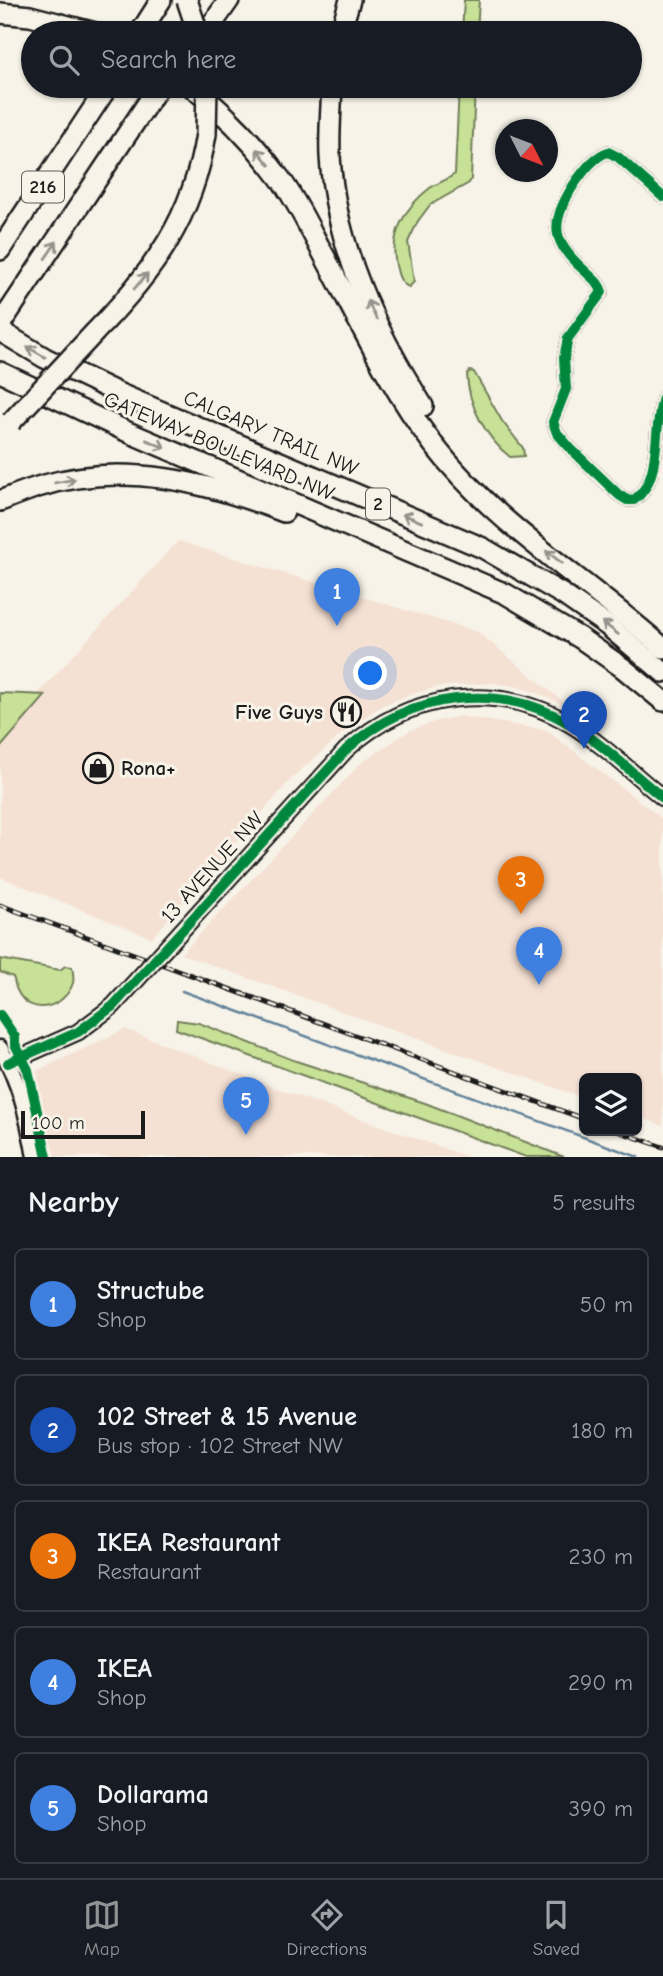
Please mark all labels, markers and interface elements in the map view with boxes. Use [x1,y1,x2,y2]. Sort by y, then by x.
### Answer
search box [21,21,642,98]
icon: search [45,41,83,79]
text: Search here [101,45,236,75]
north arrow [495,119,558,182]
one-way arrow [255,148,271,166]
road number: 216 [22,172,64,202]
one-way arrow [44,241,59,260]
one-way arrow [133,273,149,291]
one-way arrow [365,300,378,321]
one-way arrow [26,345,46,359]
street label: CALGARY TRAIL NW [180,385,363,481]
street label: GATEWAY BOULEVARD NW [100,387,339,506]
one-way arrow [144,438,166,451]
one-way arrow [53,474,76,487]
road number: 2 [366,489,390,520]
one-way arrow [402,511,424,524]
one-way arrow [545,550,563,565]
pin: 1 [314,568,360,626]
one-way arrow [602,621,620,636]
your location [353,656,387,690]
pin: 2 [561,691,607,749]
restaurant icon: Five Guys [329,695,363,729]
place label: Five Guys [235,700,323,724]
shop icon: Rona+ [81,751,115,785]
place label: Rona+ [121,756,175,780]
street label: 13 AVENUE NW [156,806,269,928]
pin: 3 [498,856,544,914]
pin: 4 [516,927,562,985]
map controls [579,1073,642,1136]
button: layers [579,1073,642,1136]
pin: 5 [223,1077,269,1135]
scale bar [21,1108,145,1140]
text: 100 m [32,1112,85,1134]
text: Nearby [28,1185,119,1220]
text: 5 results [552,1189,635,1216]
text: Structube [97,1276,204,1306]
text: 1 [48,1291,58,1318]
text: 50 m [580,1291,633,1318]
text: Shop [97,1306,146,1333]
text: 102 Street & 15 Avenue [97,1402,357,1432]
text: 2 [47,1417,59,1444]
text: 180 m [571,1417,633,1444]
text: Bus stop · 102 Street NW [97,1432,343,1459]
text: IKEA Restaurant [97,1528,280,1558]
text: 3 [47,1543,59,1570]
text: 230 m [569,1543,633,1570]
text: Restaurant [97,1558,201,1585]
text: IKEA [97,1654,152,1684]
text: 4 [48,1669,58,1696]
text: 290 m [568,1669,633,1696]
text: Shop [97,1684,146,1711]
text: Dollarama [97,1780,209,1810]
text: 5 [47,1795,59,1822]
text: 390 m [568,1795,633,1822]
text: Shop [97,1810,146,1837]
tab: Map [83,1896,121,1960]
tab: Directions [287,1896,367,1960]
tab: Saved [533,1896,580,1960]

